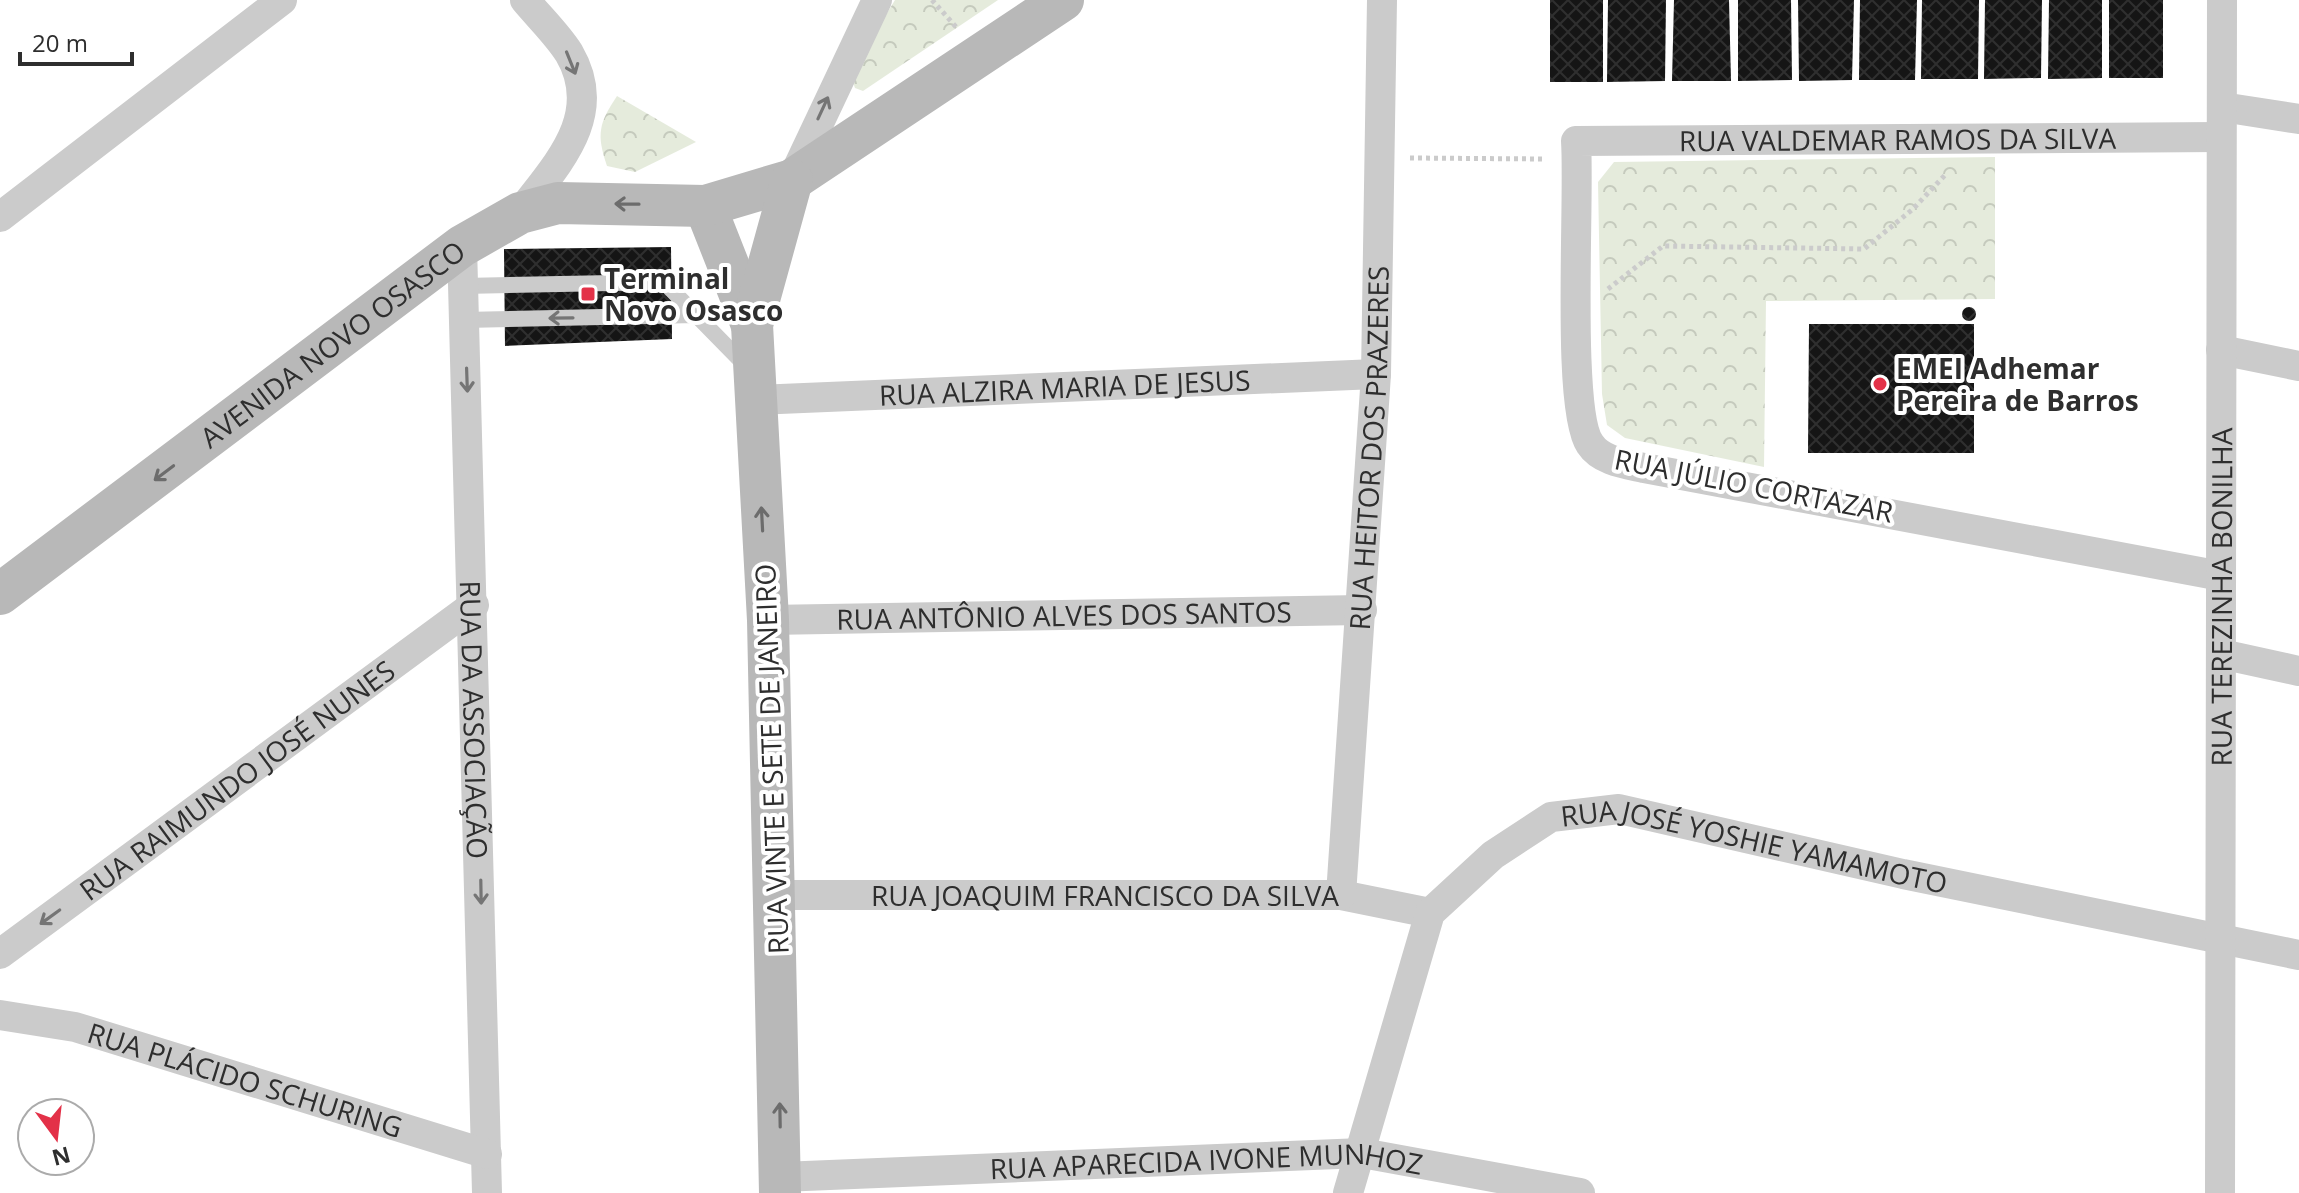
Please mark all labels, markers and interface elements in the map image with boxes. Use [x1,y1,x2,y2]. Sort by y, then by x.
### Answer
scale bar [20,16,132,66]
text: 20 m [32,26,88,59]
one-way arrow [565,50,579,74]
one-way arrow [816,97,831,121]
street label: RUA VALDEMAR RAMOS DA SILVA [1679,119,2117,159]
one-way arrow [614,196,641,212]
street label: AVENIDA NOVO OSASCO [192,232,473,456]
place label: Terminal Novo Osasco [604,259,783,329]
street label: RUA HEITOR DOS PRAZERES [1340,265,1397,631]
marker: Terminal Novo Osasco [579,285,597,303]
one-way arrow [548,310,575,326]
place label: EMEI Adhemar Pereira de Barros [1896,349,2139,419]
street label: RUA ALZIRA MARIA DE JESUS [878,360,1251,414]
one-way arrow [459,366,474,393]
marker: EMEI Adhemar Pereira de Barros [1871,375,1889,393]
street label: RUA TEREZINHA BONILHA [2202,427,2240,767]
street label: RUA JÚLIO CORTAZAR [1612,439,1896,531]
one-way arrow [154,465,175,482]
one-way arrow [754,506,769,533]
street label: RUA VINTE E SETE DE JANEIRO [745,563,797,955]
street label: RUA DA ASSOCIAÇÃO [452,580,497,860]
street label: RUA ANTÔNIO ALVES DOS SANTOS [836,592,1292,638]
street label: RUA RAIMUNDO JOSÉ NUNES [71,651,402,908]
street label: RUA JOSÉ YOSHIE YAMAMOTO [1559,790,1951,902]
street label: RUA JOAQUIM FRANCISCO DA SILVA [871,876,1339,914]
one-way arrow [473,878,489,905]
one-way arrow [40,909,62,925]
street label: RUA PLÁCIDO SCHURING [83,1013,407,1146]
north arrow [16,1097,96,1177]
one-way arrow [772,1102,787,1129]
street label: RUA APARECIDA IVONE MUNHOZ [989,1134,1426,1187]
text: N [49,1140,74,1174]

